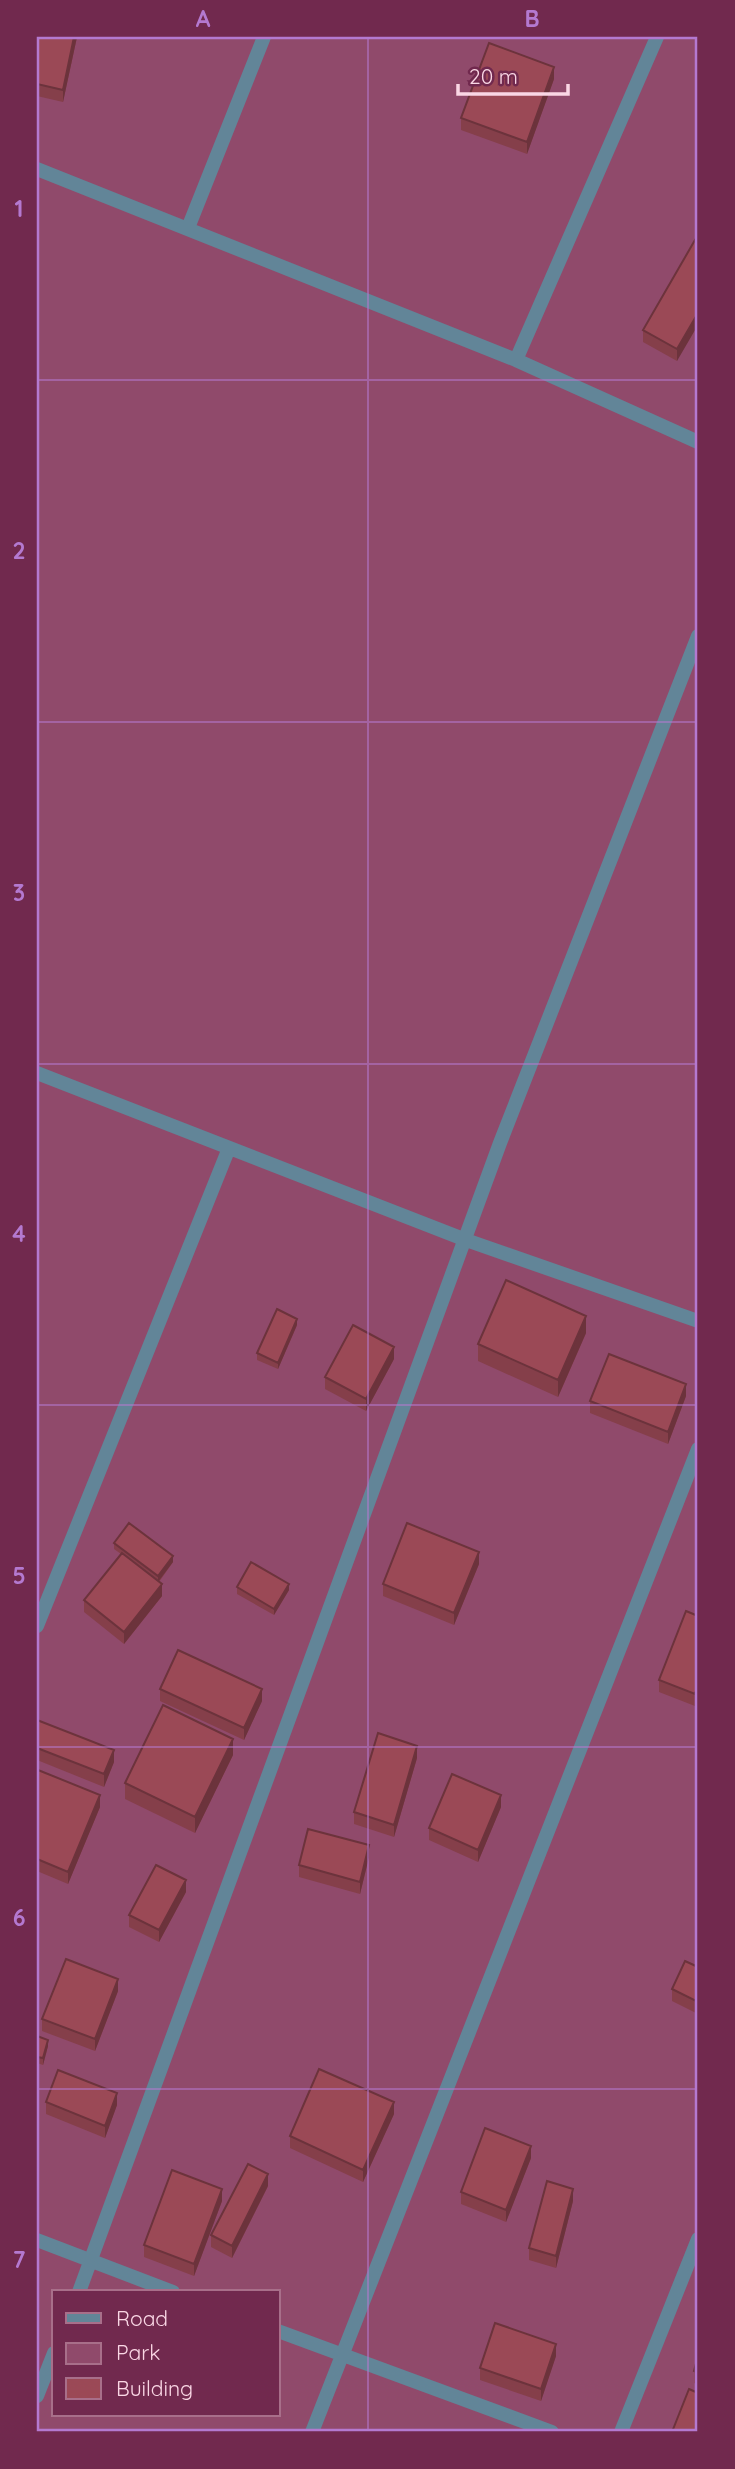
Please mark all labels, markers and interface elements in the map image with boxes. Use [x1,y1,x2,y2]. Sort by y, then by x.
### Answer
text: A [196,4,211,33]
text: B [524,4,540,33]
scale bar [458,52,569,96]
text: 20 m [469,63,518,89]
text: 1 [15,194,23,223]
text: 2 [12,536,26,565]
text: 3 [13,878,25,907]
text: 4 [12,1219,26,1248]
text: 5 [12,1561,26,1590]
text: 6 [13,1903,25,1932]
text: 7 [13,2245,26,2274]
legend [52,2290,280,2416]
text: Road [116,2305,168,2331]
text: Park [116,2339,160,2365]
text: Building [116,2375,193,2401]

